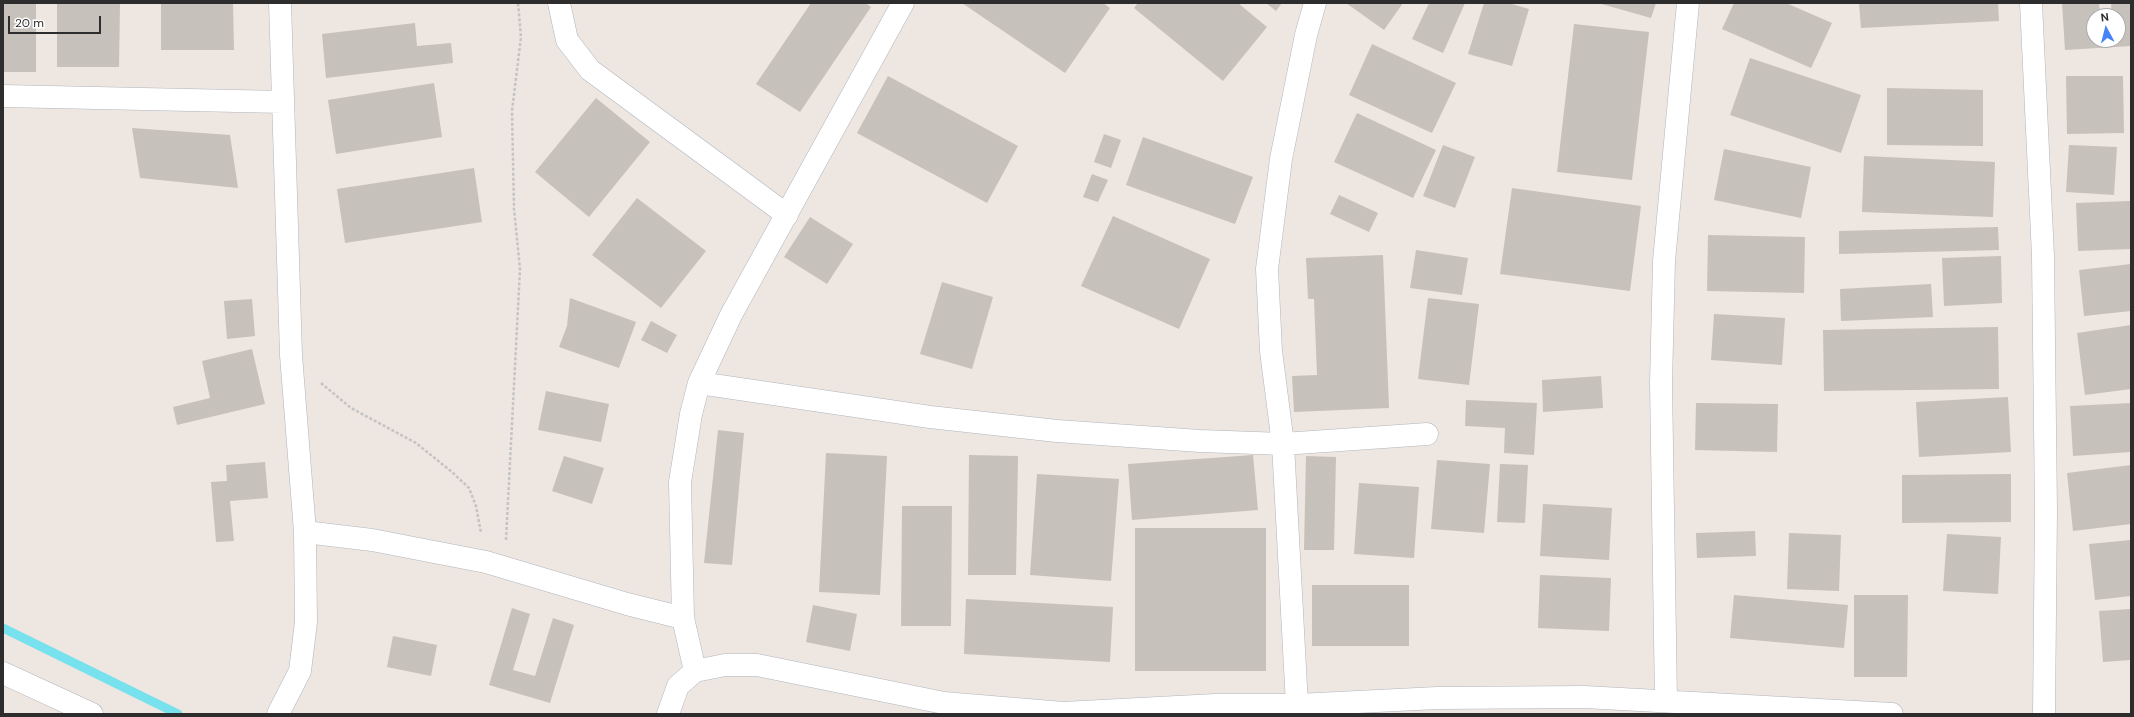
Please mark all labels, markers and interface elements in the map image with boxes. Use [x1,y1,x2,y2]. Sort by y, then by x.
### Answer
scale bar [10,8,103,34]
north arrow [2086,8,2126,48]
text: N [2100,10,2109,25]
text: 20 m [15,15,44,31]

